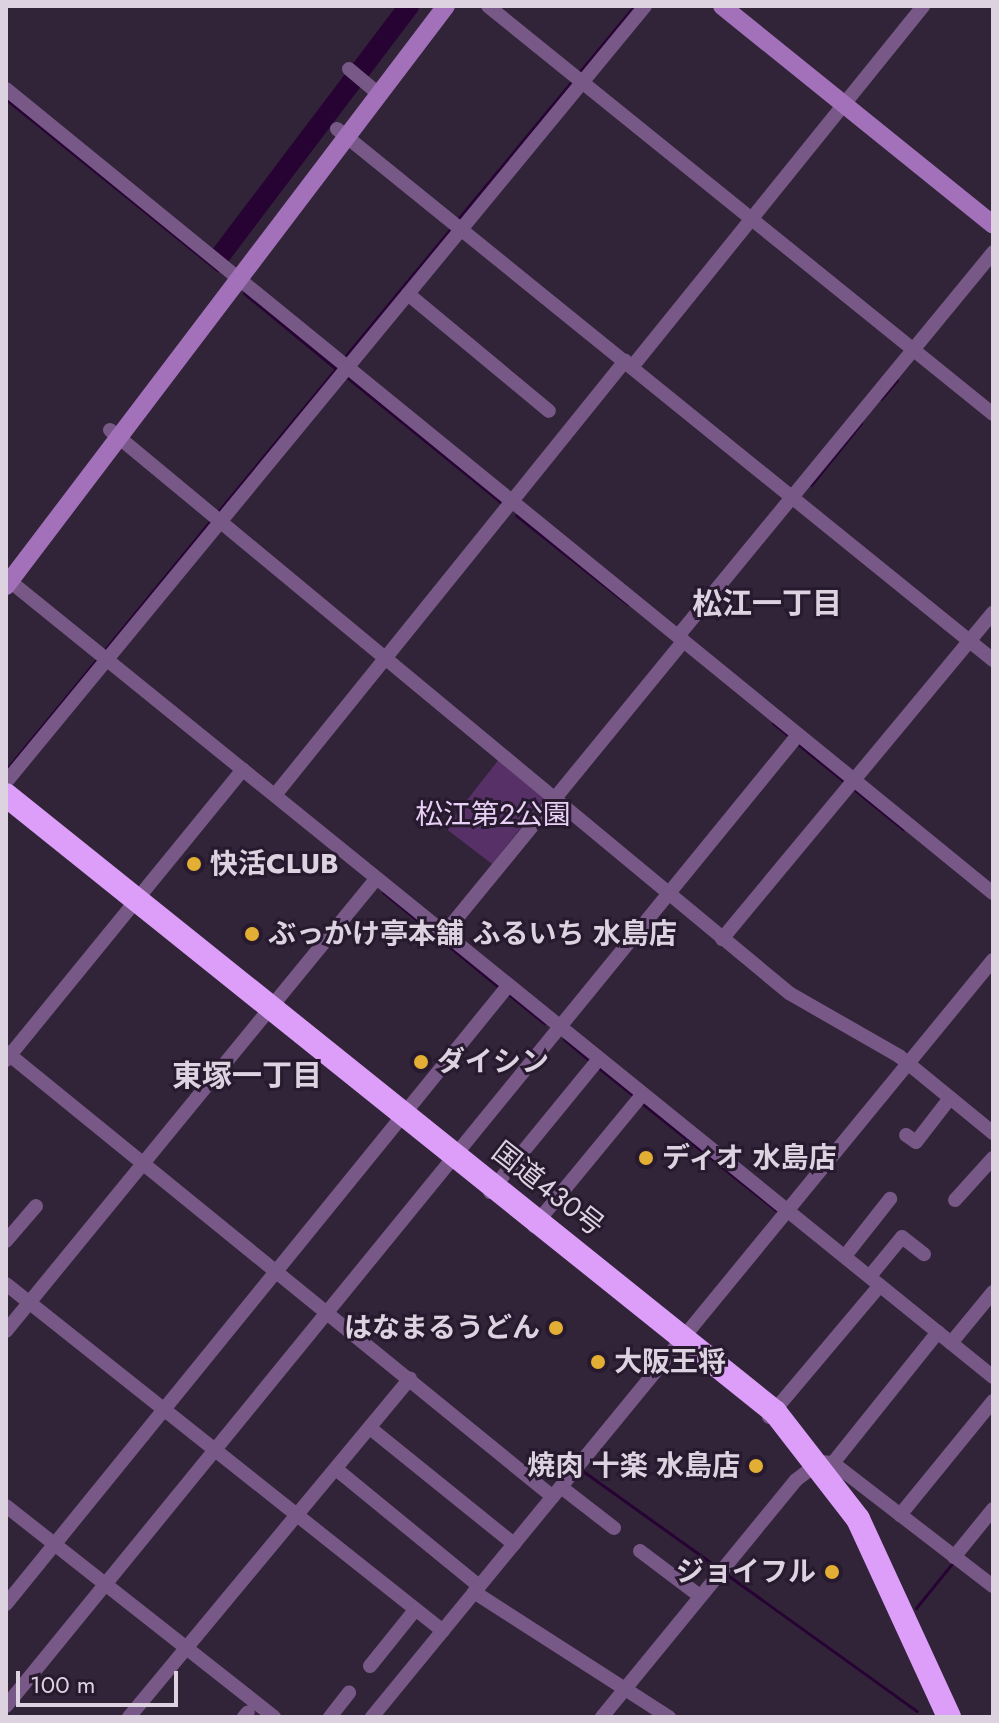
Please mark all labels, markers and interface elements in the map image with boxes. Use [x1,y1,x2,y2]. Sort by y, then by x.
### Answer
district label: 松江一丁目 [692,586,842,622]
park label: 松江第２公園 [415,798,571,832]
place label: 快活CLUB [210,847,339,881]
marker: 快活CLUB [185,855,203,873]
place label: ぶっかけ亭本舗 ふるいち 水島店 [268,917,677,951]
marker: ぶっかけ亭本舗 ふるいち 水島店 [243,925,261,943]
place label: ダイシン [437,1045,549,1079]
marker: ダイシン [412,1053,430,1071]
district label: 東塚一丁目 [172,1058,322,1094]
street label: 国道430号 [485,1135,611,1243]
place label: ディオ 水島店 [662,1141,838,1175]
marker: ディオ 水島店 [637,1149,655,1167]
place label: はなまるうどん [344,1311,540,1345]
marker: はなまるうどん [547,1319,565,1337]
place label: 大阪王将 [614,1345,726,1379]
marker: 大阪王将 [589,1353,607,1371]
place label: 焼肉 十楽 水島店 [527,1449,740,1483]
marker: 焼肉 十楽 水島店 [747,1457,765,1475]
place label: ジョイフル [676,1555,816,1589]
marker: ジョイフル [823,1563,841,1581]
scale bar [20,1655,182,1705]
text: 100 m [30,1667,96,1702]

